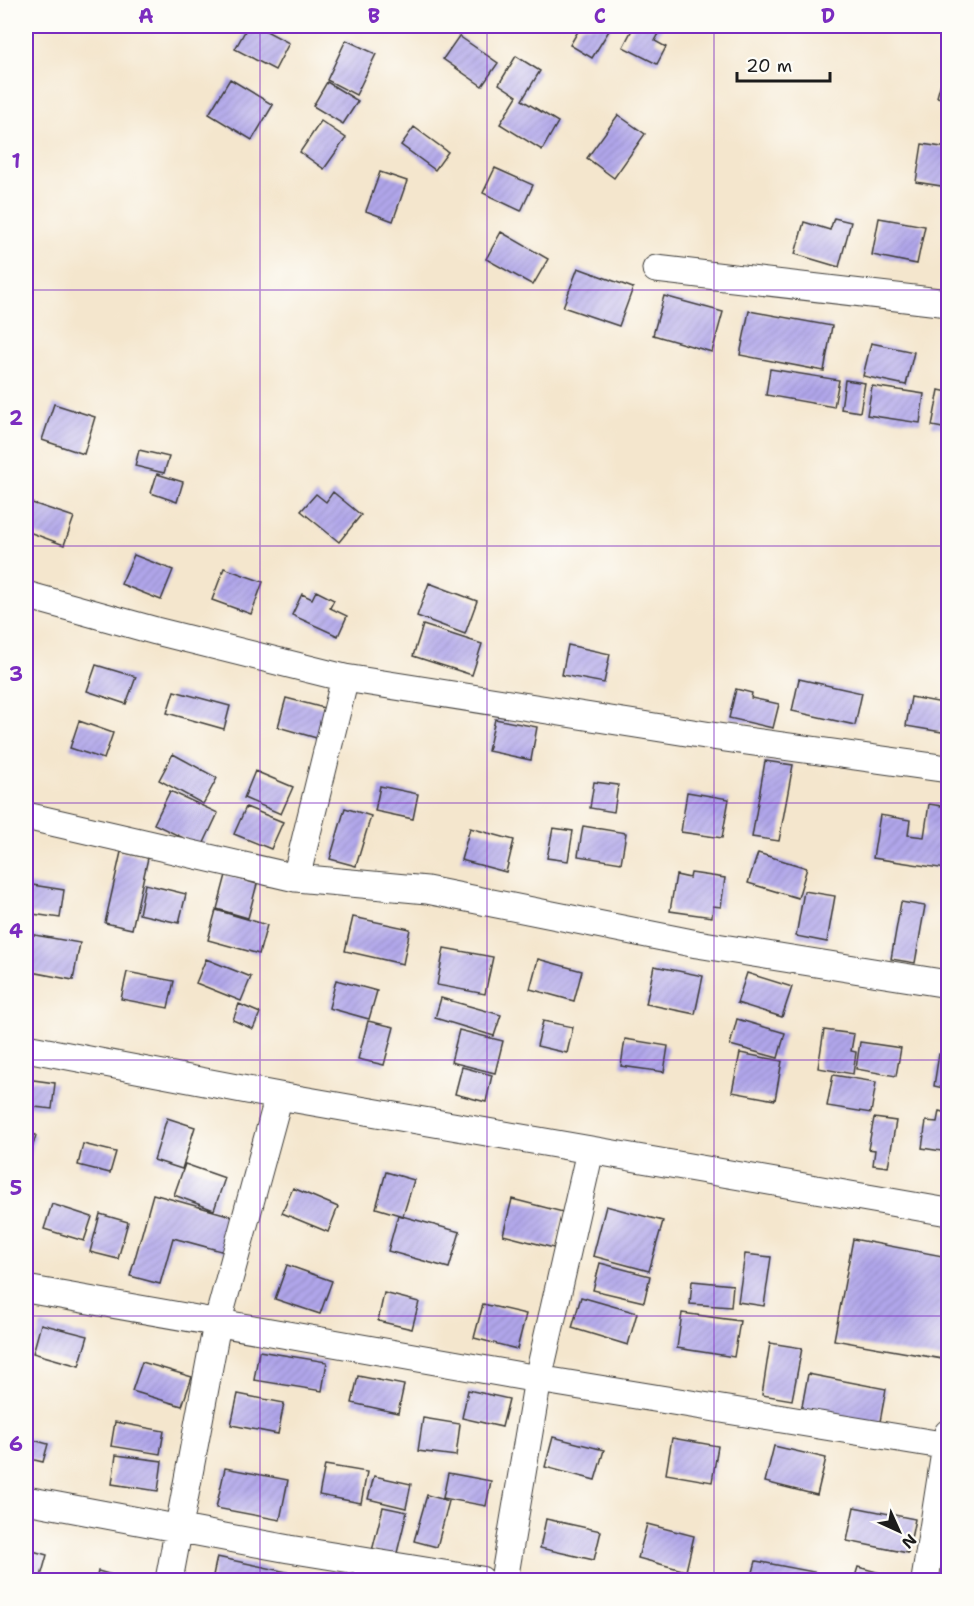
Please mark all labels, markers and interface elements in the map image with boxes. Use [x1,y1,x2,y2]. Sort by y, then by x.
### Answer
text: A [138,3,154,29]
text: B [368,3,380,29]
text: C [594,3,606,29]
text: D [821,3,835,29]
scale bar [737,45,830,83]
text: 20 m [746,54,792,78]
text: 1 [11,148,21,174]
text: 2 [9,405,23,431]
text: 3 [9,661,23,687]
text: 4 [9,918,23,944]
text: 5 [10,1175,22,1201]
text: 6 [9,1431,23,1457]
north arrow [869,1501,929,1561]
text: N [897,1529,921,1553]

